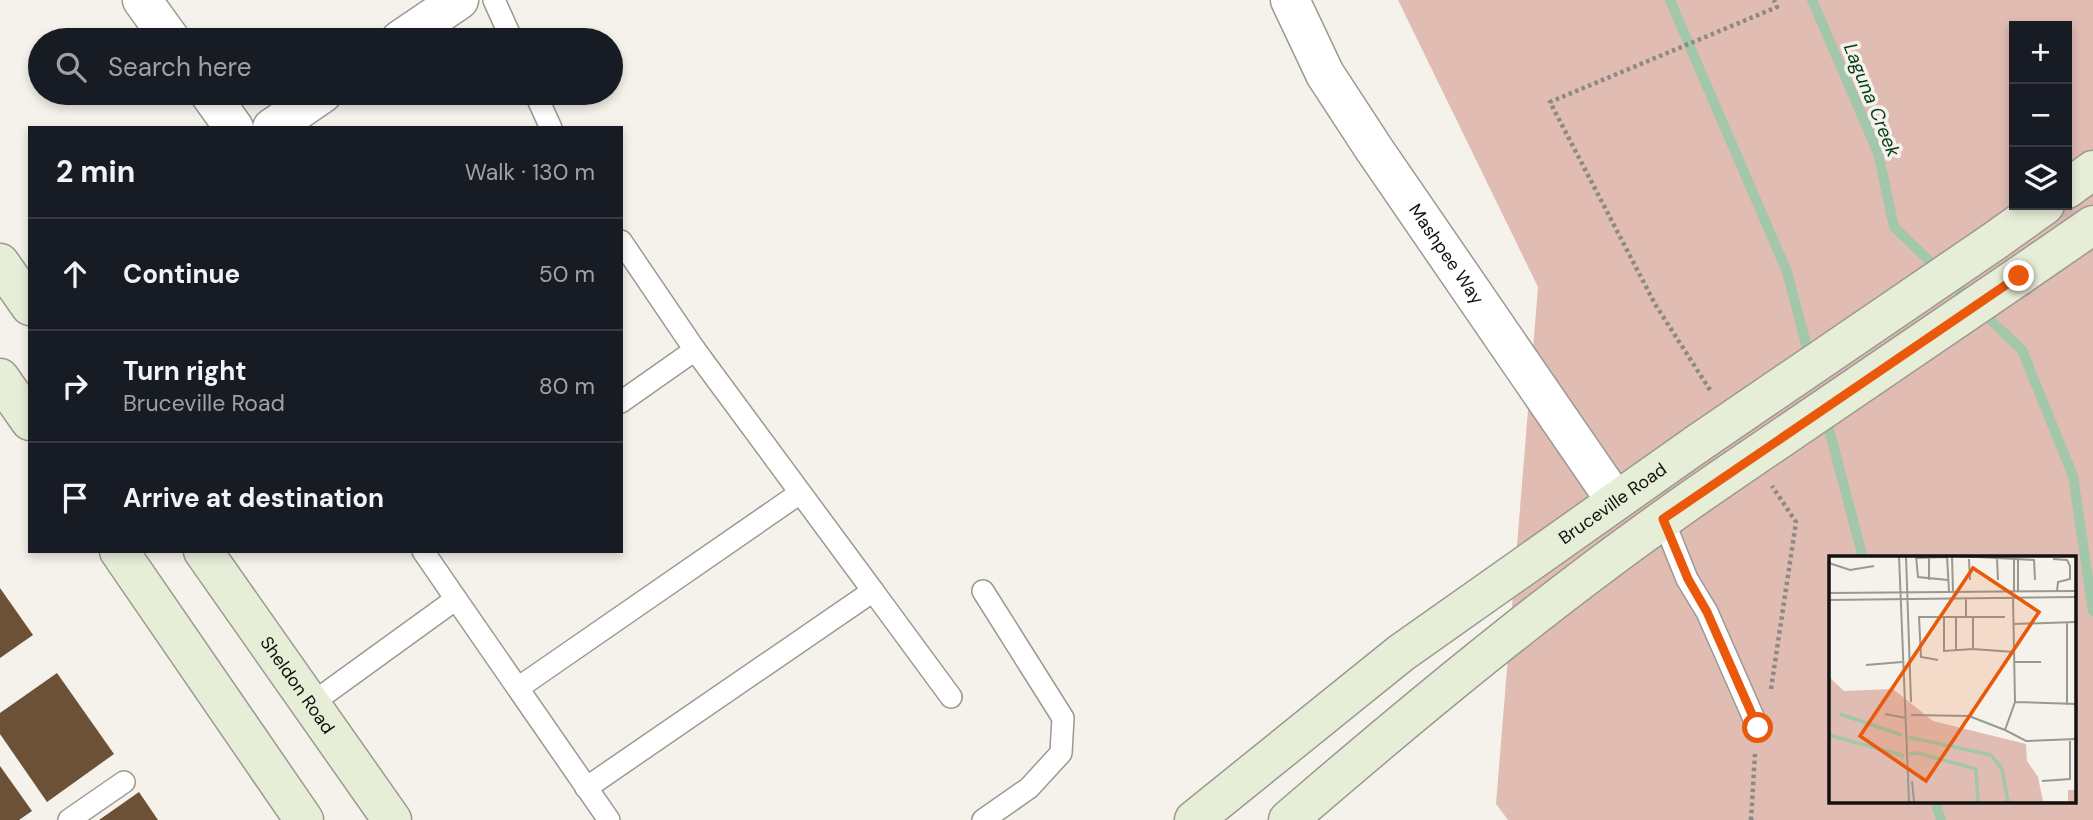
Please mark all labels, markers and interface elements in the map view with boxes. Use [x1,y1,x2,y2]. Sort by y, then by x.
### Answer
map controls [2009,21,2072,210]
button: + [2009,21,2072,84]
search box [28,28,623,105]
water label: Laguna Creek [1838,39,1906,161]
icon: search [52,48,90,86]
text: Search here [108,50,251,84]
button: − [2009,84,2072,147]
button: layers [2009,147,2072,210]
text: 2 min [56,152,135,191]
text: Walk · 130 m [465,157,595,187]
street label: Mashpee Way [1403,199,1489,309]
icon: ahead [56,255,94,293]
text: Continue [123,257,240,291]
text: 50 m [539,259,595,289]
route end [2003,260,2034,291]
text: Turn right [123,354,247,388]
icon: right [56,367,94,405]
text: 80 m [539,371,595,401]
text: Bruceville Road [123,388,285,418]
street label: Bruceville Road [1554,457,1671,550]
icon: arrive [56,479,94,517]
text: Arrive at destination [123,481,384,515]
inset map [1829,556,2076,802]
street label: Sheldon Road [255,632,340,739]
route start [1742,712,1773,743]

